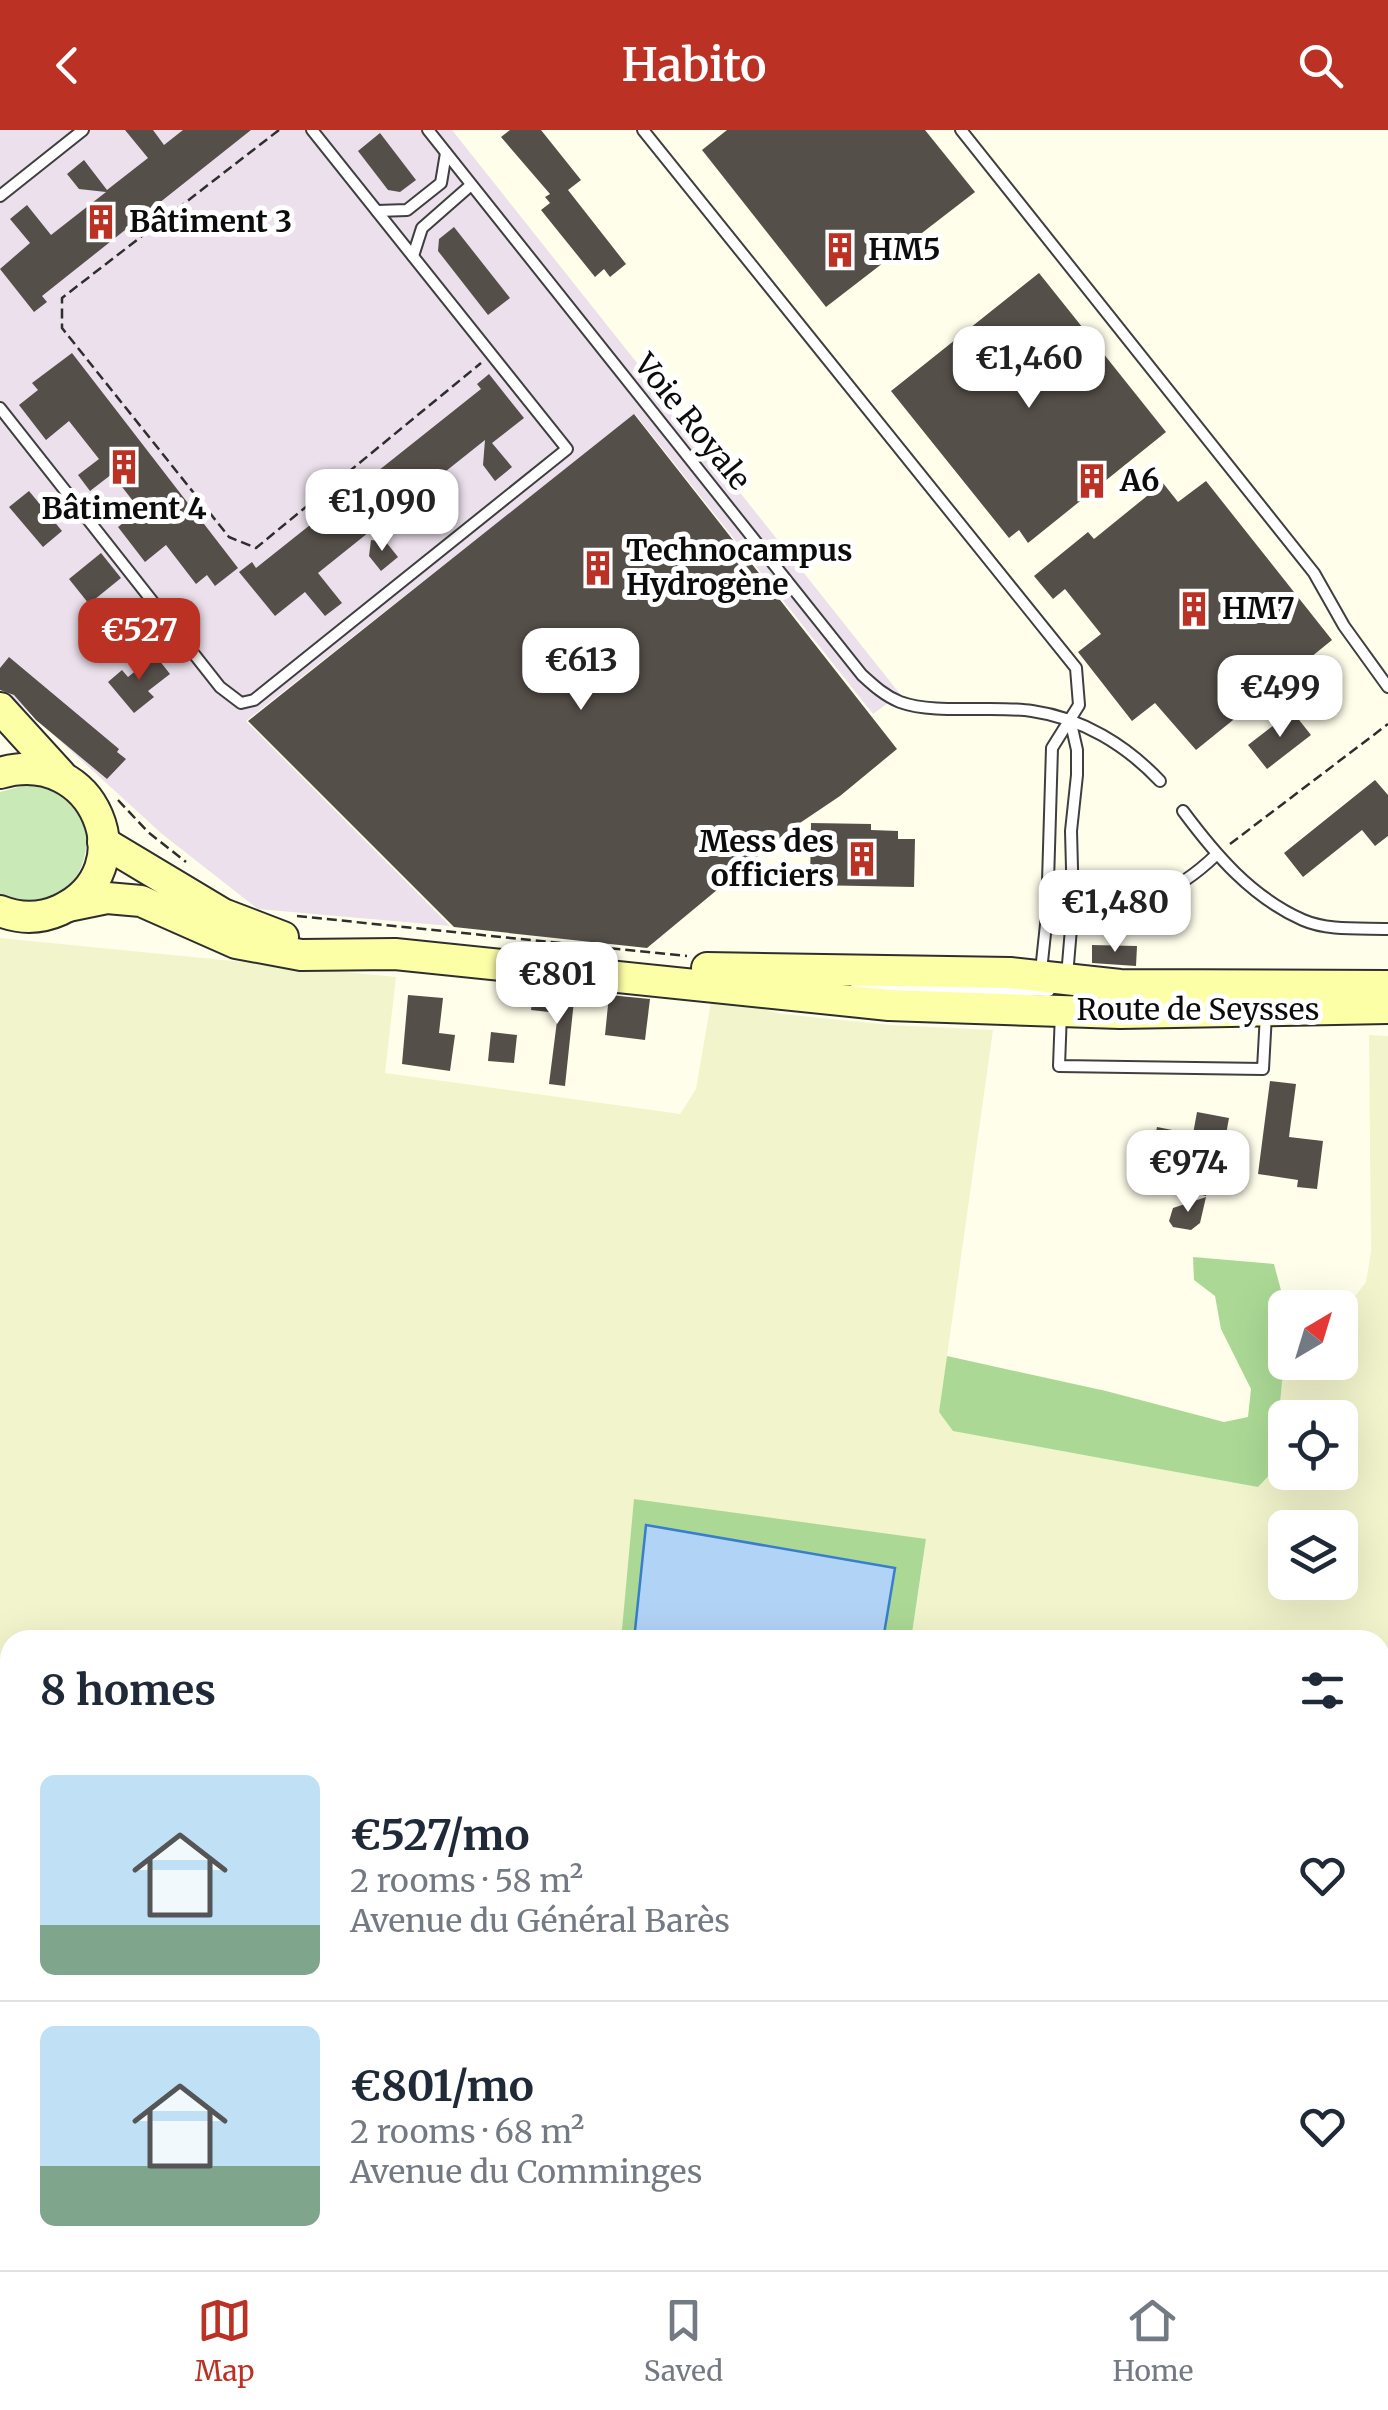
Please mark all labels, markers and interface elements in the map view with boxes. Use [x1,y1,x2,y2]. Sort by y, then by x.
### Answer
text: Habito [622,37,767,93]
icon: back [40,38,95,93]
icon: search [1293,38,1348,93]
place label: Bâtiment 3 [129,202,292,240]
building icon: Bâtiment 3 [82,203,120,241]
place label: HM5 [868,230,941,268]
building icon: HM5 [821,231,859,269]
pin: €1,460 [948,326,1110,411]
text: €1,460 [975,338,1083,378]
street label: Voie Royale [626,345,759,497]
building icon: Bâtiment 4 [105,448,143,486]
place label: A6 [1119,461,1159,499]
building icon: A6 [1073,462,1111,500]
pin: €1,090 [301,469,463,554]
text: €1,090 [327,481,437,521]
place label: Bâtiment 4 [41,489,207,527]
place label: Technocampus Hydrogène [626,531,853,603]
building icon: Technocampus Hydrogène [579,549,617,587]
place label: HM7 [1222,589,1295,627]
building icon: HM7 [1175,590,1213,628]
pin: €527 [80,598,198,683]
text: €527 [100,610,178,650]
pin: €613 [522,628,640,713]
text: €613 [544,640,618,680]
pin: €499 [1221,655,1339,740]
text: €499 [1240,667,1320,707]
place label: Mess des officiers [699,822,834,894]
building icon: Mess des officiers [843,840,881,878]
pin: €1,480 [1034,870,1196,955]
text: €1,480 [1061,882,1169,922]
pin: €801 [498,942,616,1027]
text: €801 [518,954,596,994]
street label: Route de Seysses [1077,990,1319,1028]
pin: €974 [1129,1130,1247,1215]
text: €974 [1149,1142,1227,1182]
north arrow [1268,1290,1358,1380]
map controls [1268,1290,1358,1600]
button: locate [1268,1400,1358,1490]
button: layers [1268,1510,1358,1600]
icon: filters [1295,1663,1350,1718]
text: 8 homes [40,1664,216,1716]
text: €527/mo [350,1809,529,1861]
icon: home [120,1815,240,1935]
icon: heart [1295,1848,1350,1903]
text: 2 rooms · 58 m² [350,1861,583,1901]
text: Avenue du Général Barès [350,1901,730,1941]
text: €801/mo [350,2060,534,2112]
icon: home [120,2066,240,2186]
icon: heart [1295,2099,1350,2154]
text: 2 rooms · 68 m² [350,2112,584,2152]
text: Avenue du Comminges [350,2152,702,2192]
tab: Map [195,2293,254,2389]
tab: Saved [644,2293,723,2389]
tab: Home [1113,2293,1193,2389]

